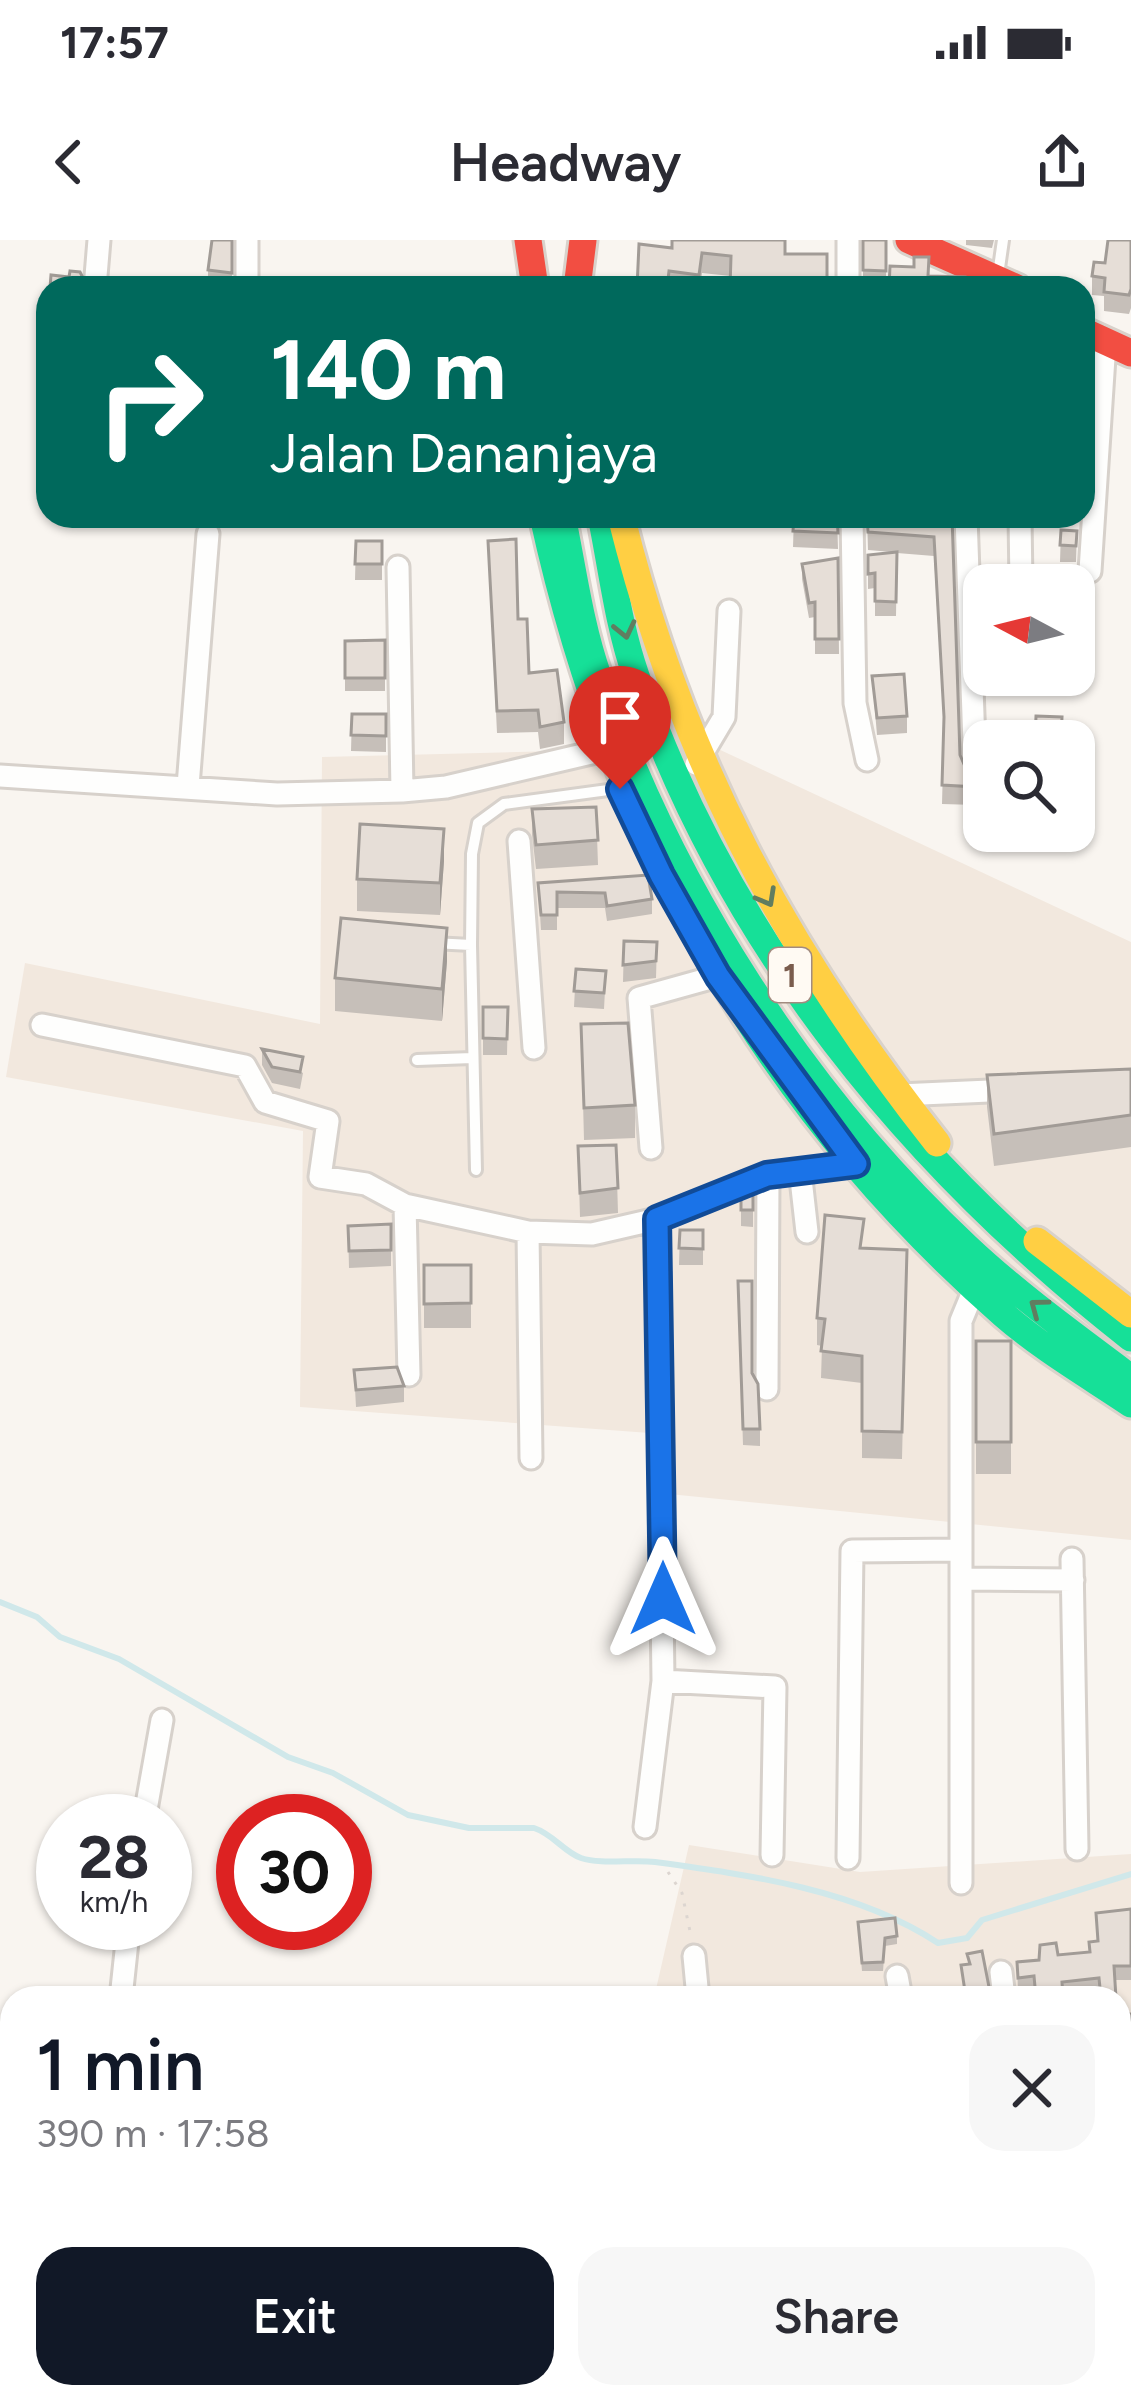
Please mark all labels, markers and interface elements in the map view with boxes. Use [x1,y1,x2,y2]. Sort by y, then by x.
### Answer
text: 17:57 [60,15,169,69]
icon: back [36,129,102,195]
icon: share [1029,129,1095,195]
text: Headway [450,130,681,195]
text: 140 m [270,319,506,420]
icon: right [72,324,228,480]
text: Jalan Dananjaya [270,421,658,486]
north arrow [963,564,1095,696]
map controls [963,564,1095,852]
one-way arrow [611,620,636,640]
pin [569,666,671,789]
icon: arrive [587,684,653,750]
button: search [963,720,1095,852]
one-way arrow [752,885,775,906]
road number: 1 [769,948,811,1002]
one-way arrow [1030,1299,1051,1321]
position arrow [600,1536,726,1662]
speed limit sign: 30 [216,1794,372,1950]
text: 28 [78,1821,150,1893]
text: km/h [80,1883,148,1920]
text: 1 min [36,2022,204,2108]
button: close [969,2025,1095,2151]
text: 390 m · 17:58 [36,2110,270,2157]
button: Exit [36,2247,554,2385]
button: Share [578,2247,1095,2385]

